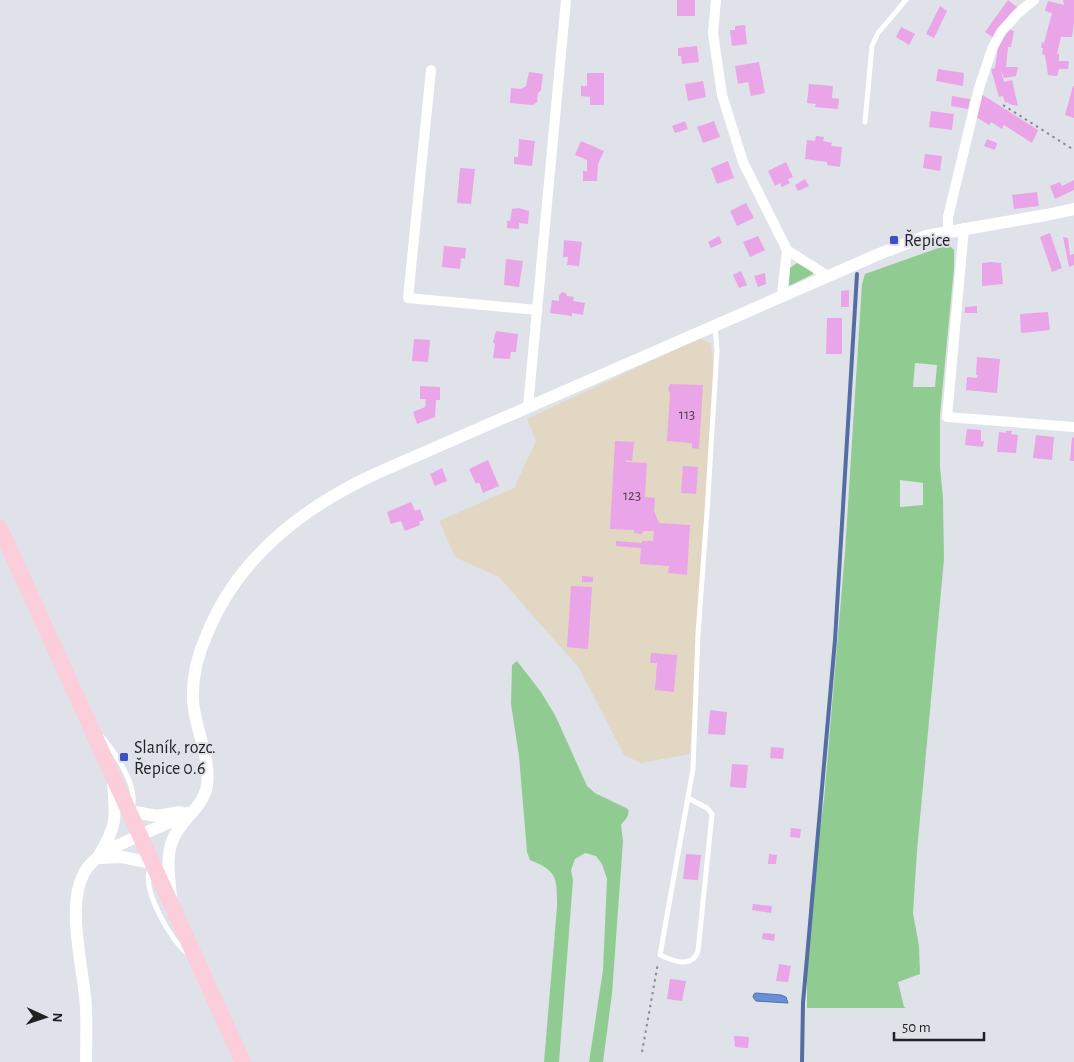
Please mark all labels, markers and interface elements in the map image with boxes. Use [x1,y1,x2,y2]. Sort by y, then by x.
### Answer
place label: Řepice [904,229,950,250]
marker: Řepice [888,234,900,246]
house number: 113 [679,407,695,422]
house number: 123 [623,488,641,503]
place label: Slaník, rozc. Řepice 0.6 [134,739,216,778]
marker: Slaník, rozc. Řepice 0.6 [118,751,130,763]
north arrow [20,992,70,1042]
scale bar [894,1010,984,1042]
text: N [50,1012,64,1023]
text: 50 m [902,1020,931,1035]

